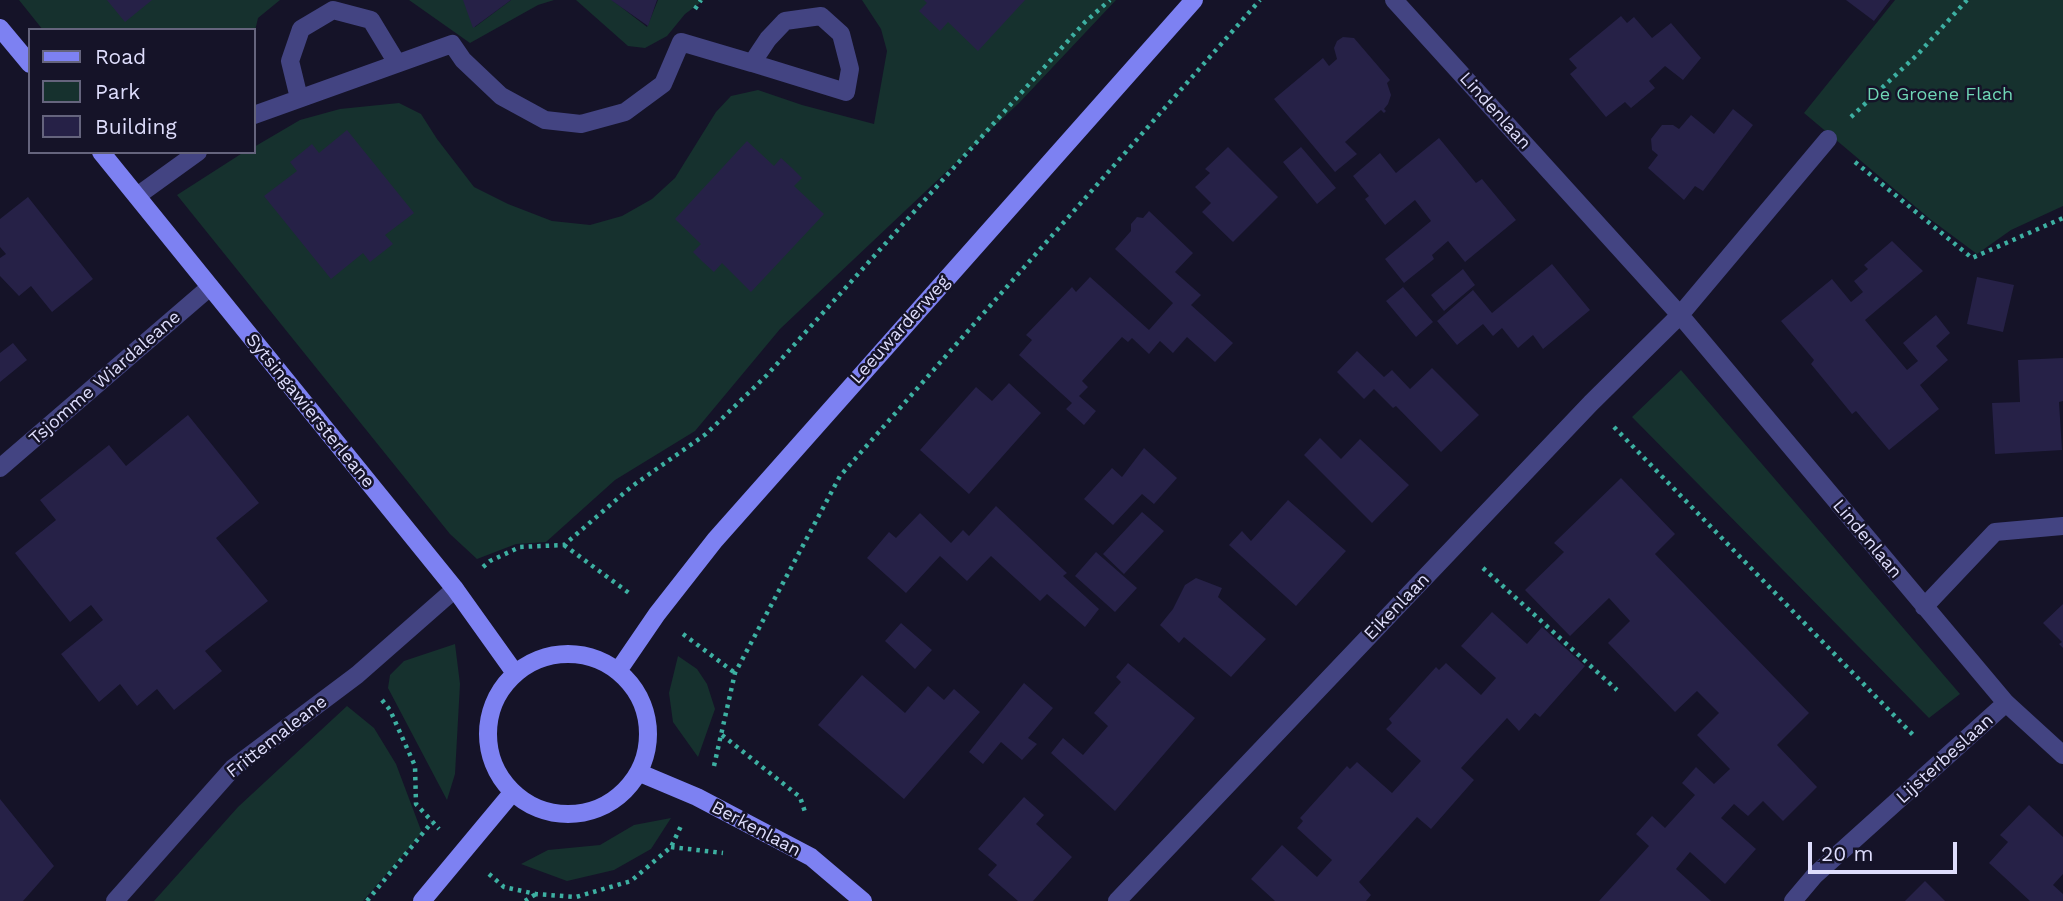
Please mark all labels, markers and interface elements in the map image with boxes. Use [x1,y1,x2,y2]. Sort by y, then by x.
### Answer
legend [28,28,256,154]
text: Road [95,44,146,69]
street label: Lindenlaan [1455,68,1535,154]
text: Park [95,79,140,104]
park label: De Groene Flach [1867,84,2013,106]
text: Building [95,114,177,139]
street label: Leeuwarderweg [846,271,954,389]
street label: Tsjomme Wiardaleane [25,306,185,450]
street label: Sytsingawiersterleane [241,329,379,493]
street label: Lindenlaan [1828,495,1906,583]
street label: Eikenlaan [1360,569,1434,645]
street label: Frittemaleane [222,691,332,783]
street label: Lijsterbeslaan [1892,710,1998,808]
street label: Berkenlaan [708,796,804,862]
scale bar [1811,828,1960,872]
text: 20 m [1821,841,1873,866]

